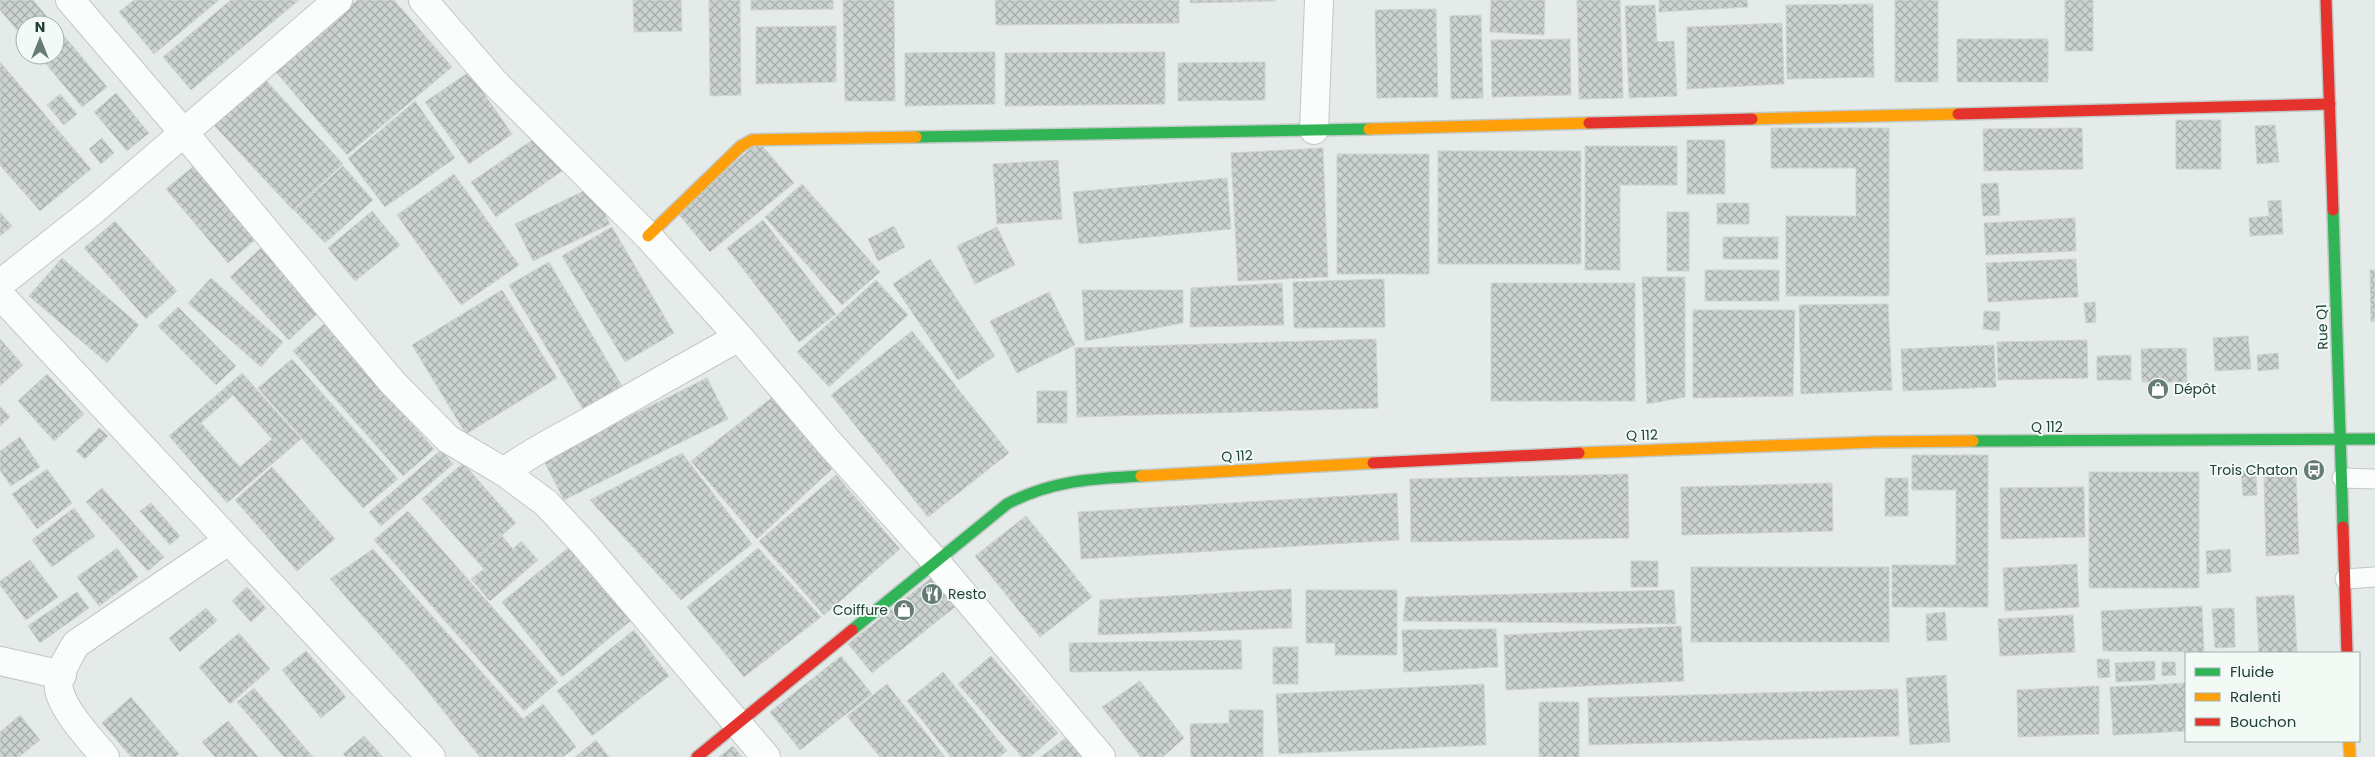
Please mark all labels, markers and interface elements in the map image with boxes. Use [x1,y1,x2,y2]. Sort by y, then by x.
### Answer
north arrow [15,15,65,65]
text: N [35,17,45,37]
street label: Rue Q1 [2311,304,2333,350]
shop icon: Dépôt [2146,377,2170,401]
place label: Dépôt [2174,379,2216,399]
street label: Q 112 [2031,417,2063,437]
street label: Q 112 [1626,424,1658,446]
street label: Q 112 [1221,445,1253,467]
bus stop icon: Trois Chaton [2302,458,2326,482]
place label: Trois Chaton [2210,460,2298,480]
restaurant icon: Resto [920,582,944,606]
place label: Resto [948,584,987,604]
shop icon: Coiffure [892,598,916,622]
place label: Coiffure [833,600,888,620]
legend [2185,652,2360,742]
text: Fluide [2230,661,2274,682]
text: Ralenti [2230,686,2281,707]
text: Bouchon [2230,711,2296,732]

